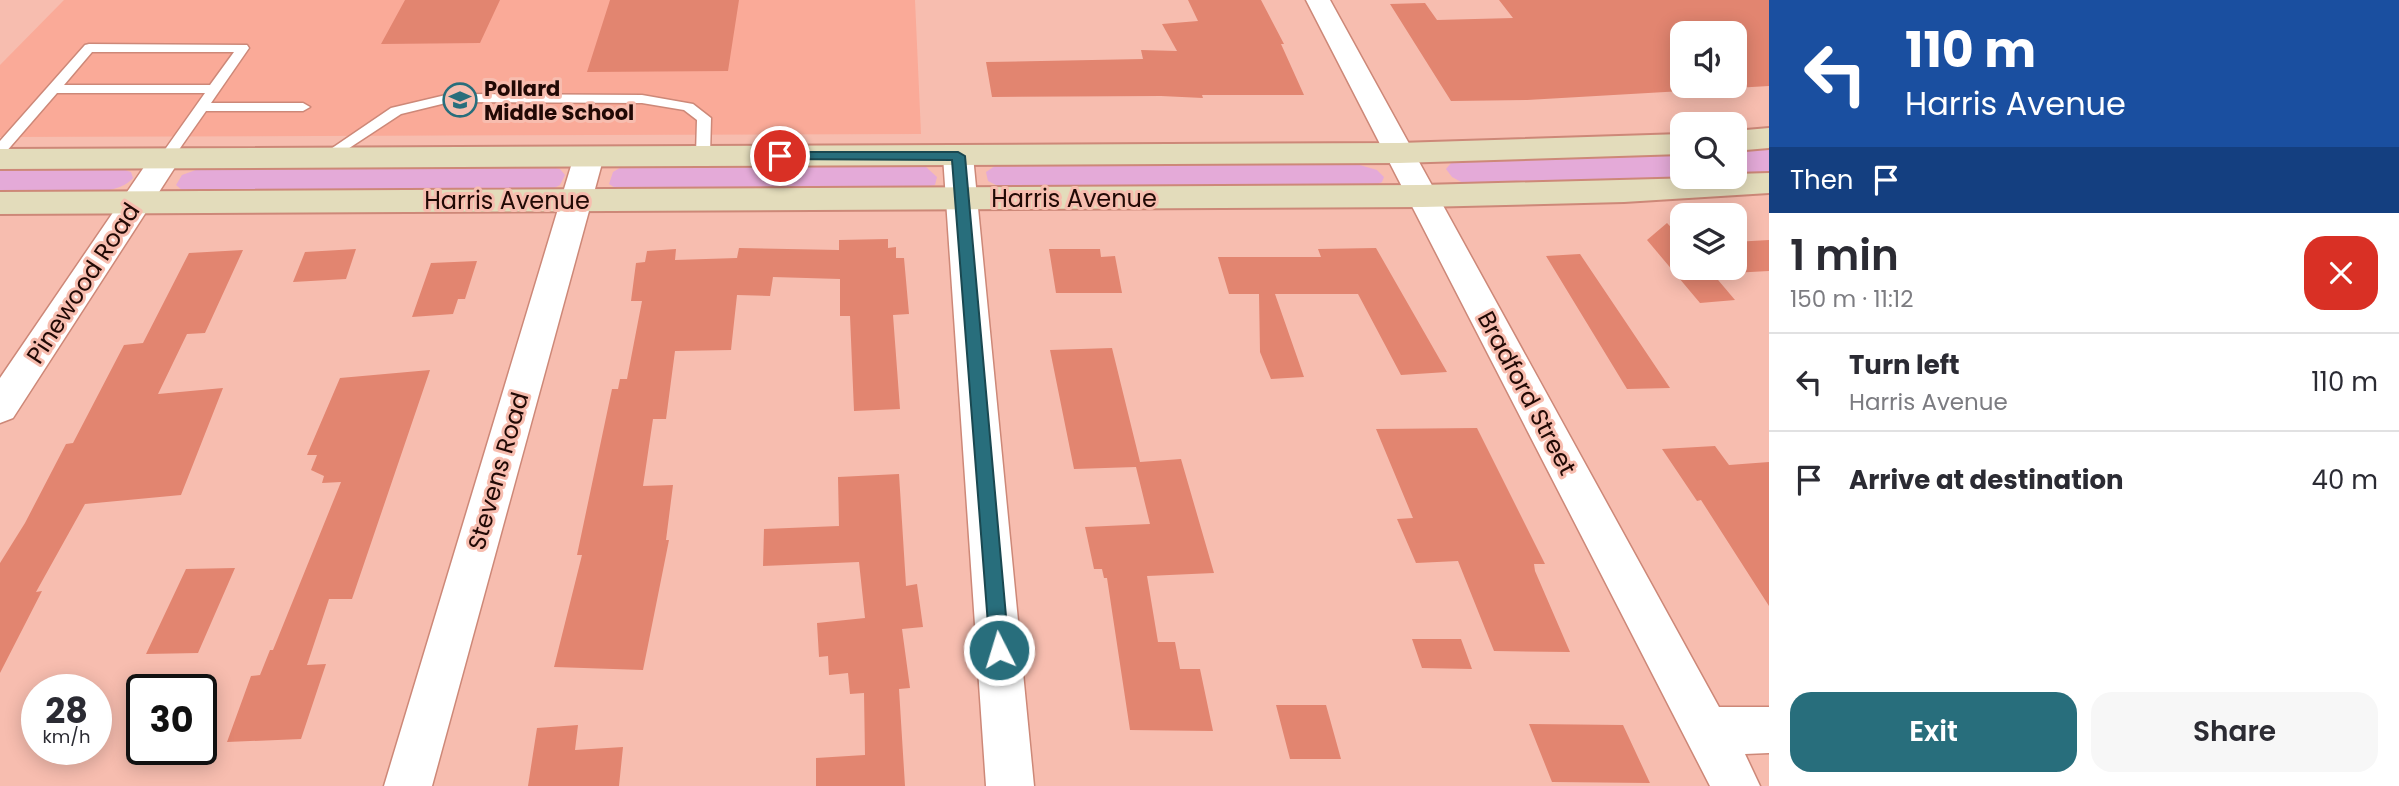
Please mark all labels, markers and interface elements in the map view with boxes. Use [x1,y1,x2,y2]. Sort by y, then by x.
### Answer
text: 110 m [1905,16,2036,84]
map controls [1670,21,1747,280]
button: sound [1670,21,1747,98]
icon: left [1790,28,1881,119]
place label: Pollard Middle School [484,74,634,127]
school or university icon: Pollard Middle School [441,81,479,119]
text: Harris Avenue [1905,81,2126,126]
button: search [1670,112,1747,189]
pin [750,126,810,186]
icon: arrive [761,137,799,175]
icon: arrive [1867,161,1905,199]
text: Then [1790,162,1853,198]
street label: Harris Avenue [991,182,1157,215]
street label: Harris Avenue [424,184,590,217]
street label: Pinewood Road [19,196,147,370]
button: layers [1670,203,1747,280]
text: 1 min [1790,226,1899,285]
button: close [2304,236,2378,310]
text: 150 m · 11:12 [1790,283,1913,315]
street label: Bradford Street [1470,305,1584,481]
text: Turn left [1849,347,1960,383]
icon: left [1790,363,1828,401]
text: 110 m [2311,364,2378,400]
text: Harris Avenue [1849,386,2008,418]
street label: Stevens Road [460,388,536,554]
icon: arrive [1790,461,1828,499]
text: Arrive at destination [1849,462,2124,498]
text: 40 m [2312,462,2378,498]
position arrow [962,613,1036,687]
speed limit sign: 30 [126,674,217,765]
text: 28 [45,686,88,735]
button: Exit [1790,692,2077,772]
button: Share [2091,692,2378,772]
text: km/h [43,724,90,749]

